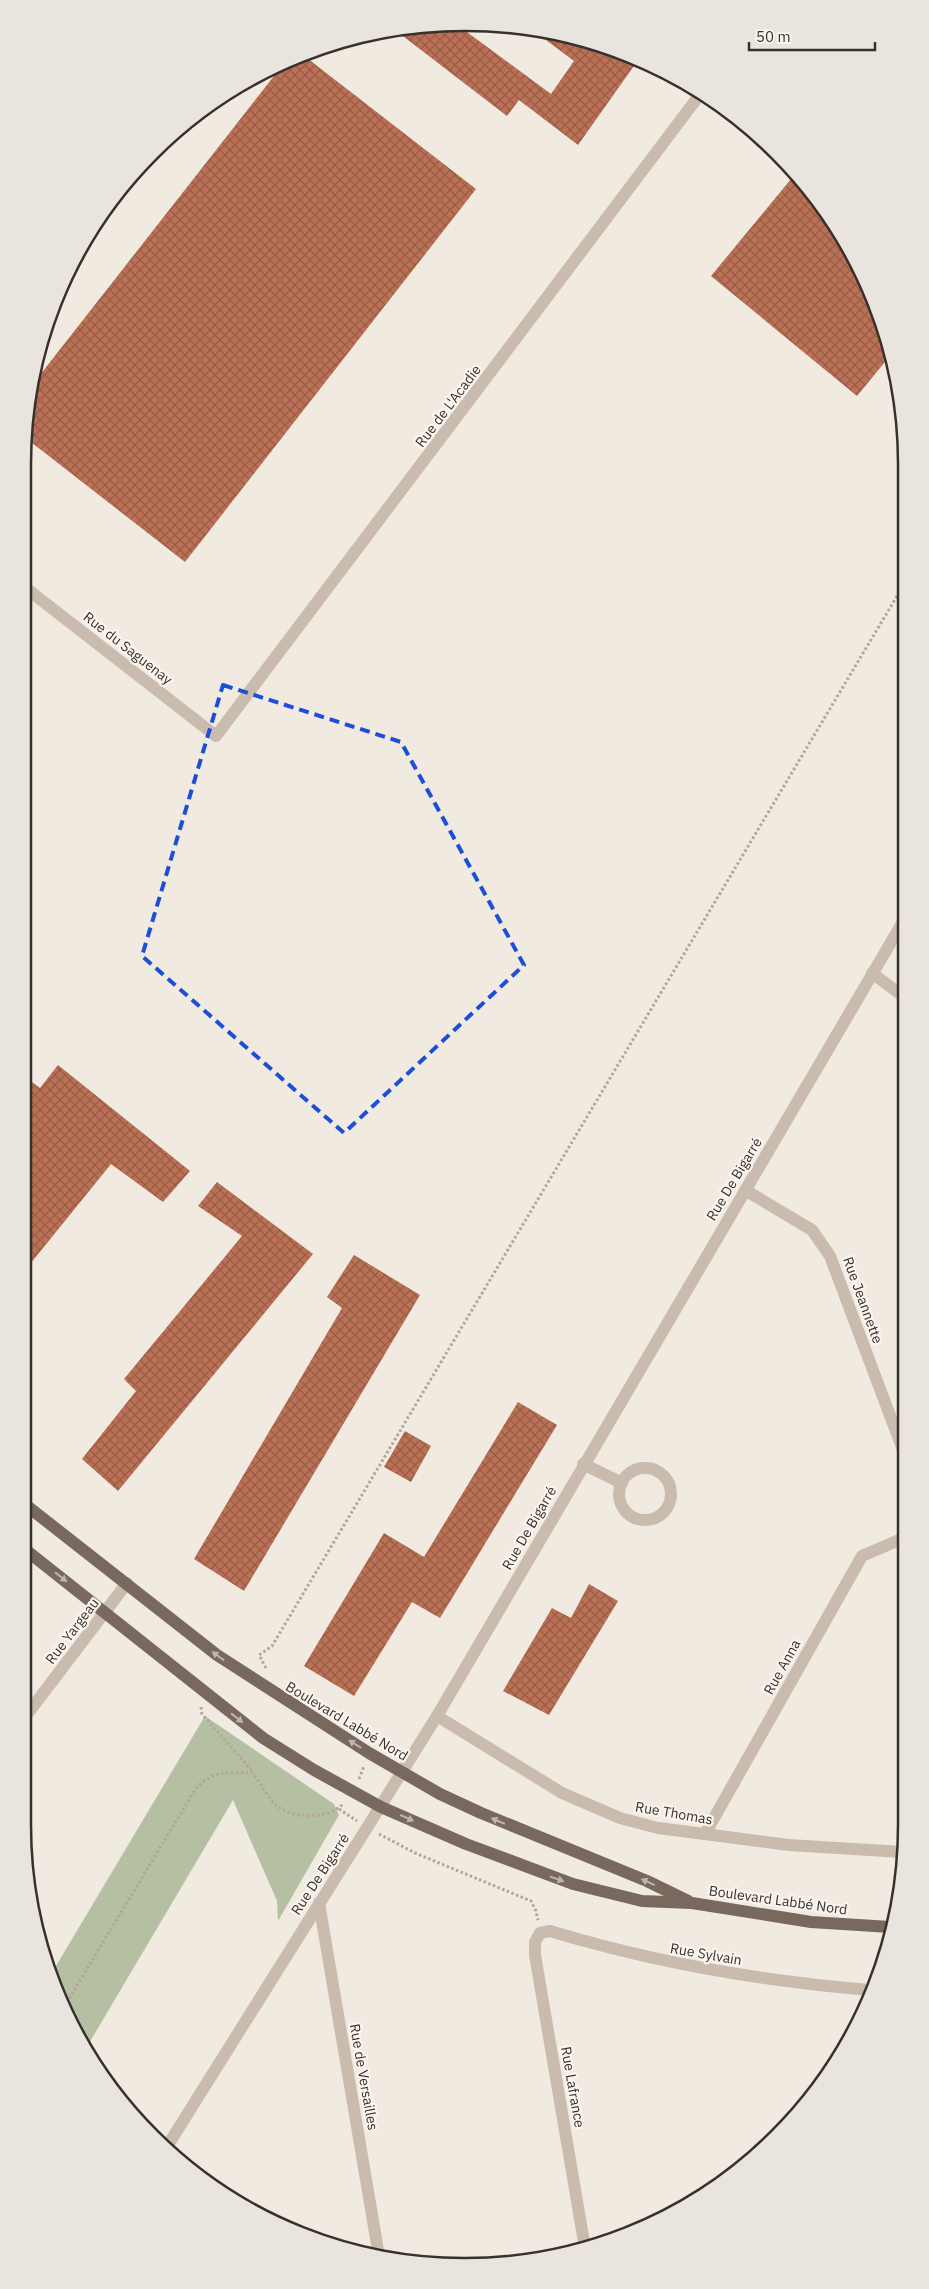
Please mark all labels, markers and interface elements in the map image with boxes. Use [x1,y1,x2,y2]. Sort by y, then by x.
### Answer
scale bar [749,20,875,52]
text: 50 m [756,27,791,46]
street label: Rue de L'Acadie [411,361,485,451]
street label: Rue du Saguenay [80,608,176,688]
street label: Rue De Bigarré [702,1134,766,1224]
street label: Rue Jeannette [839,1254,887,1346]
street label: Rue De Bigarré [498,1483,560,1573]
one-way arrow [54,1572,68,1582]
street label: Rue Yargeau [41,1594,103,1668]
street label: Rue Anna [760,1636,805,1698]
one-way arrow [211,1651,225,1661]
street label: Boulevard Labbé Nord [283,1677,411,1765]
one-way arrow [230,1713,243,1724]
one-way arrow [348,1739,361,1749]
street label: Rue Thomas [634,1797,714,1829]
one-way arrow [400,1815,414,1823]
one-way arrow [491,1816,505,1824]
street label: Rue De Bigarré [287,1830,353,1918]
one-way arrow [550,1876,565,1883]
one-way arrow [641,1878,655,1886]
street label: Boulevard Labbé Nord [708,1881,848,1919]
street label: Rue Sylvain [669,1939,743,1969]
street label: Rue de Versailles [346,2022,382,2132]
street label: Rue Lafrance [557,2045,589,2129]

